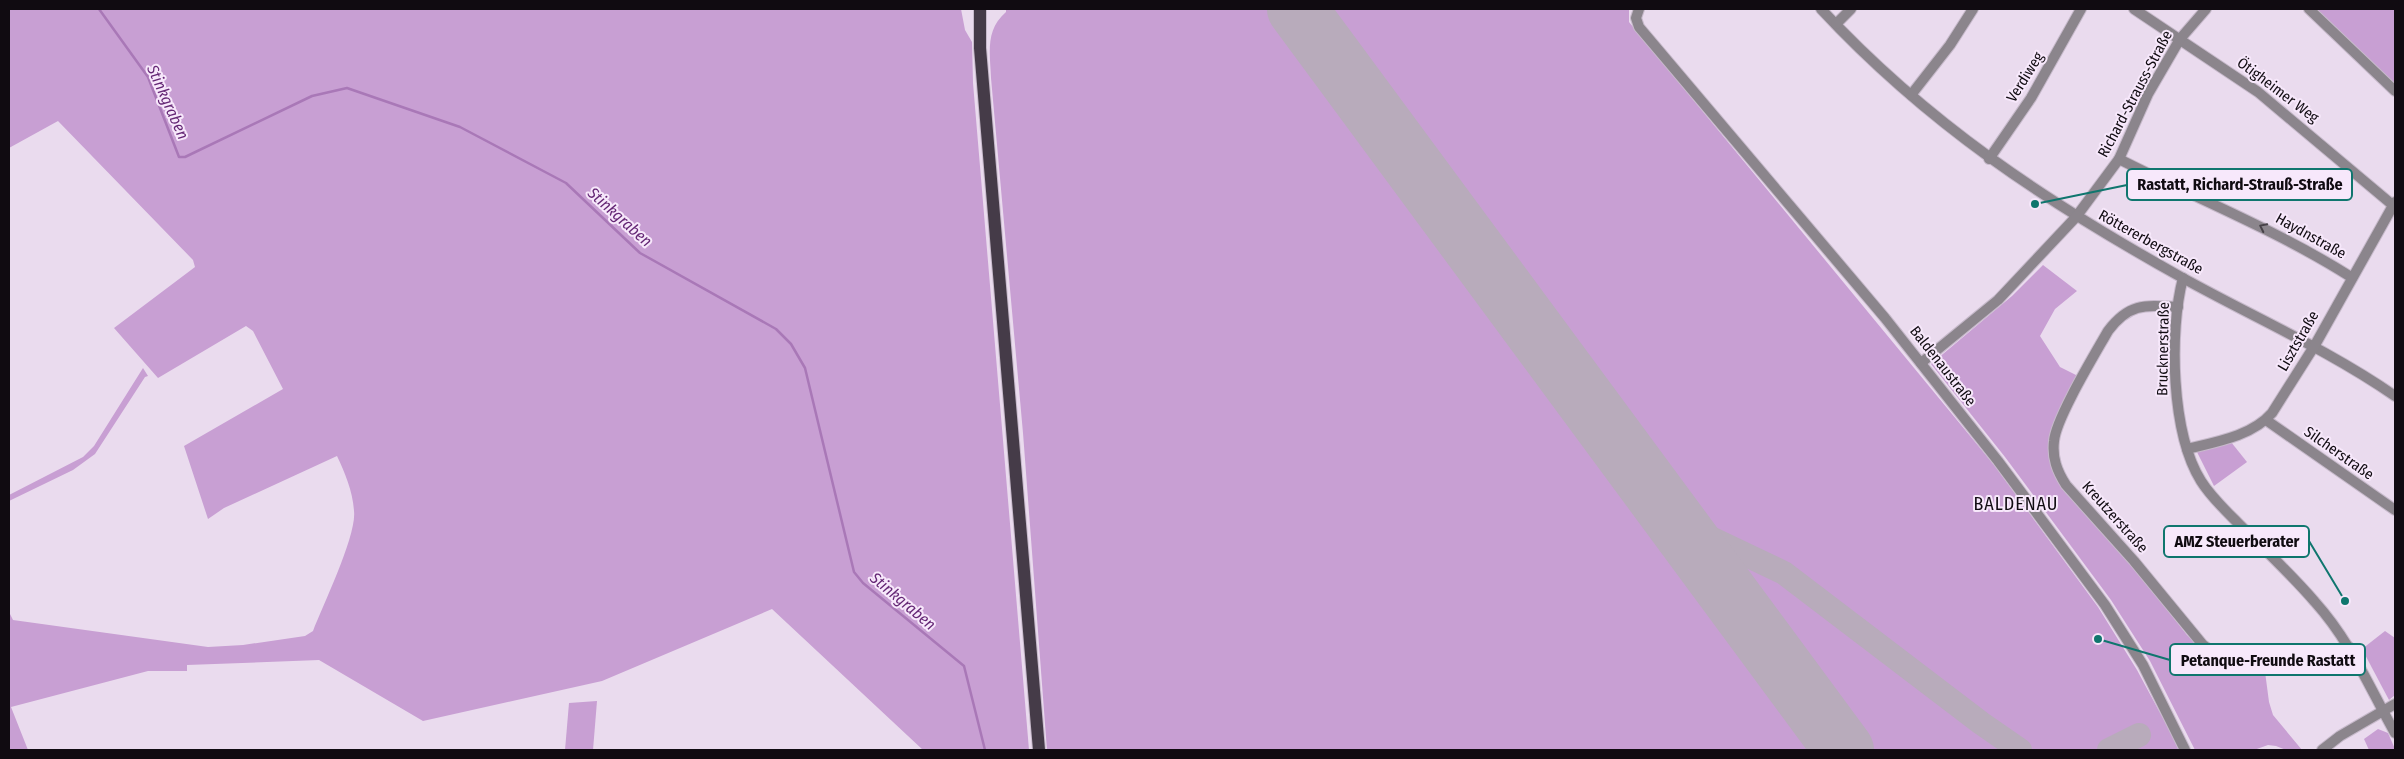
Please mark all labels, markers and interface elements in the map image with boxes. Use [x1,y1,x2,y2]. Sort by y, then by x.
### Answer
street label: Richard-Strauss-Straße [2094,27,2176,161]
street label: Verdiweg [2003,49,2047,105]
street label: Ötigheimer Weg [2234,53,2322,127]
water label: Stinkgraben [143,61,193,142]
callout: Rastatt, Richard-Strauß-Straße [2127,169,2352,200]
text: Rastatt, Richard-Strauß-Straße [2137,175,2343,194]
water label: Stinkgraben [583,183,656,251]
street label: Röttererbergstraße [2096,206,2206,278]
street label: Haydnstraße [2273,209,2349,263]
one-way arrow [2260,223,2269,233]
street label: Brucknerstraße [2153,302,2173,396]
street label: Lisztstraße [2274,308,2322,374]
street label: Baldenaustraße [1906,322,1980,410]
street label: Silcherstraße [2301,422,2377,484]
street label: Kreutzerstraße [2078,478,2152,556]
district label: BALDENAU [1974,493,2058,515]
callout: AMZ Steuerberater [2164,526,2309,557]
text: AMZ Steuerberater [2174,532,2300,551]
water label: Stinkgraben [866,568,940,634]
callout: Petanque-Freunde Rastatt [2170,644,2365,675]
text: Petanque-Freunde Rastatt [2181,651,2356,670]

